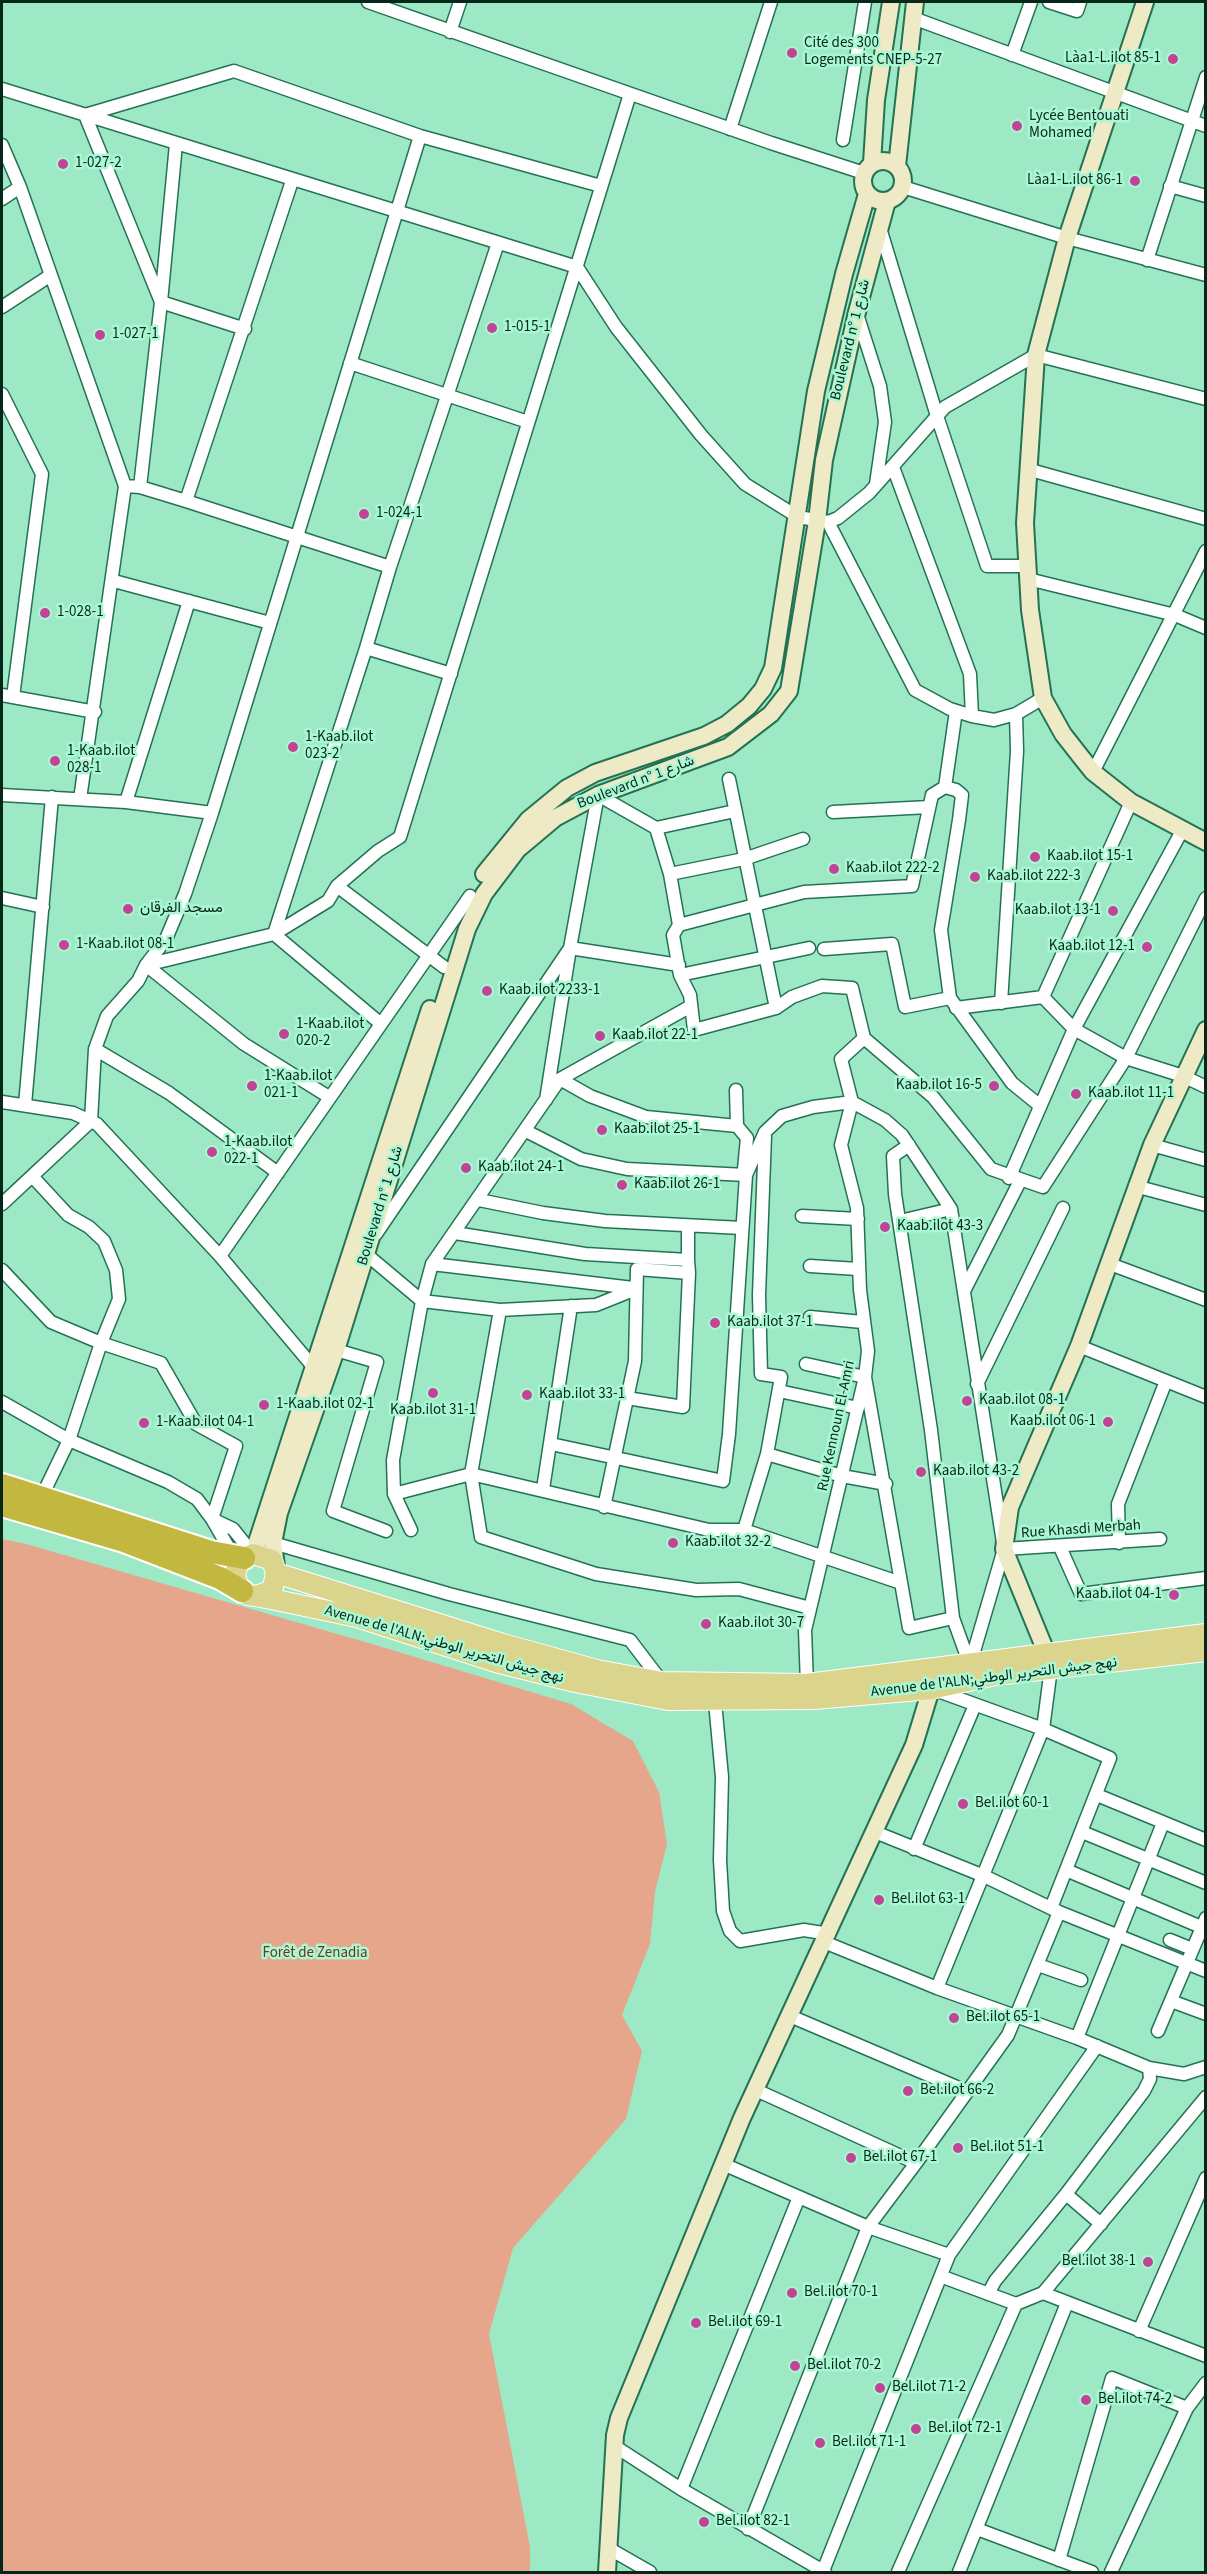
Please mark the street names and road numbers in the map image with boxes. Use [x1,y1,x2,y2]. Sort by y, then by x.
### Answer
street label: Boulevard n° شارع 1 [827,278,875,402]
street label: Boulevard n° شارع 1 [575,752,697,814]
street label: Boulevard n° شارع 1 [354,1144,408,1268]
street label: Rue Kennoun El-Amri [814,1359,860,1493]
street label: Rue Khasdi Merbah [1020,1517,1142,1543]
street label: Avenue de l'ALN;نهج جيش التحرير الوطني [322,1602,566,1688]
street label: Avenue de l'ALN;نهج جيش التحرير الوطني [870,1654,1118,1702]

